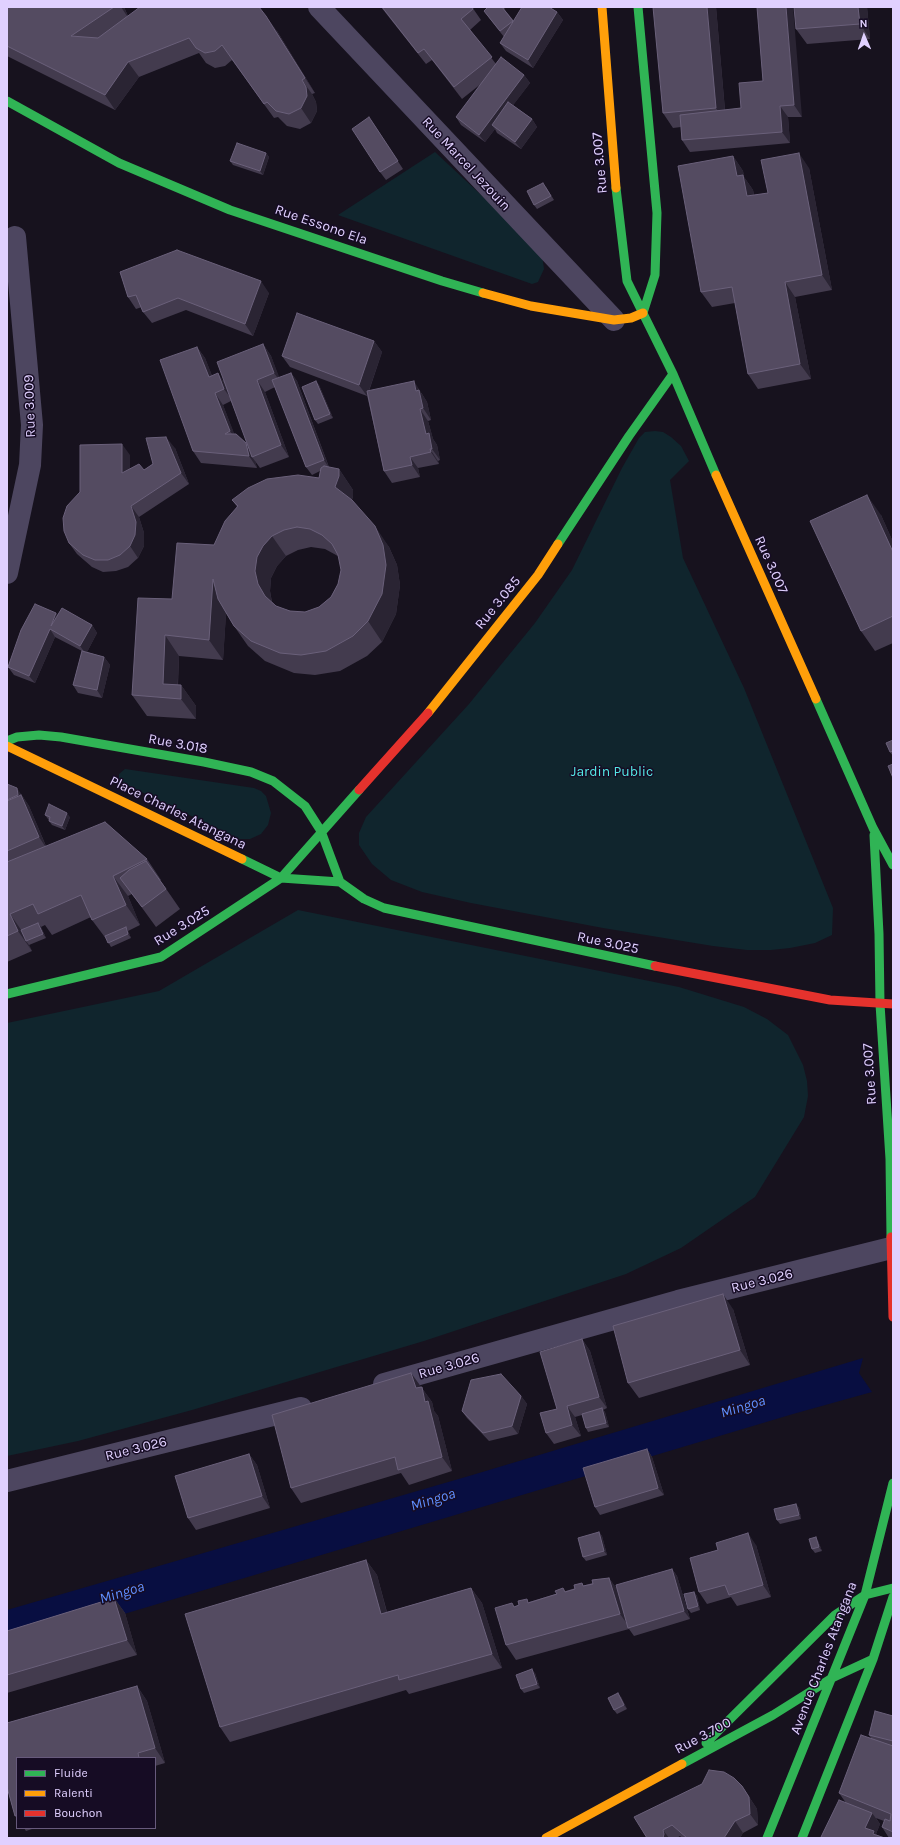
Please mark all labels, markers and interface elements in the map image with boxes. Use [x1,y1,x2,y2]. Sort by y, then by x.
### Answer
north arrow [844,16,884,56]
text: N [859,17,868,30]
street label: Rue Marcel Jezouin [418,114,514,214]
street label: Rue 3.007 [589,132,611,194]
street label: Rue Essono Ela [273,201,369,249]
street label: Rue 3.009 [21,374,39,438]
street label: Rue 3.007 [751,533,791,597]
street label: Rue 3.085 [472,573,524,633]
street label: Rue 3.018 [147,731,209,757]
park label: Jardin Public [571,764,653,780]
street label: Place Charles Atangana [107,773,249,853]
street label: Rue 3.025 [151,902,213,950]
street label: Rue 3.025 [576,928,640,958]
street label: Rue 3.007 [859,1043,881,1105]
street label: Rue 3.026 [730,1265,794,1297]
street label: Rue 3.026 [417,1349,481,1383]
water label: Mingoa [718,1392,768,1422]
street label: Rue 3.026 [104,1433,168,1465]
water label: Mingoa [408,1485,458,1515]
water label: Mingoa [97,1578,147,1608]
street label: Avenue Charles Atangana [787,1579,861,1737]
street label: Rue 3.700 [672,1714,734,1758]
legend [16,1757,156,1829]
text: Fluide [54,1766,88,1780]
text: Ralenti [54,1786,93,1800]
text: Bouchon [54,1806,103,1820]

